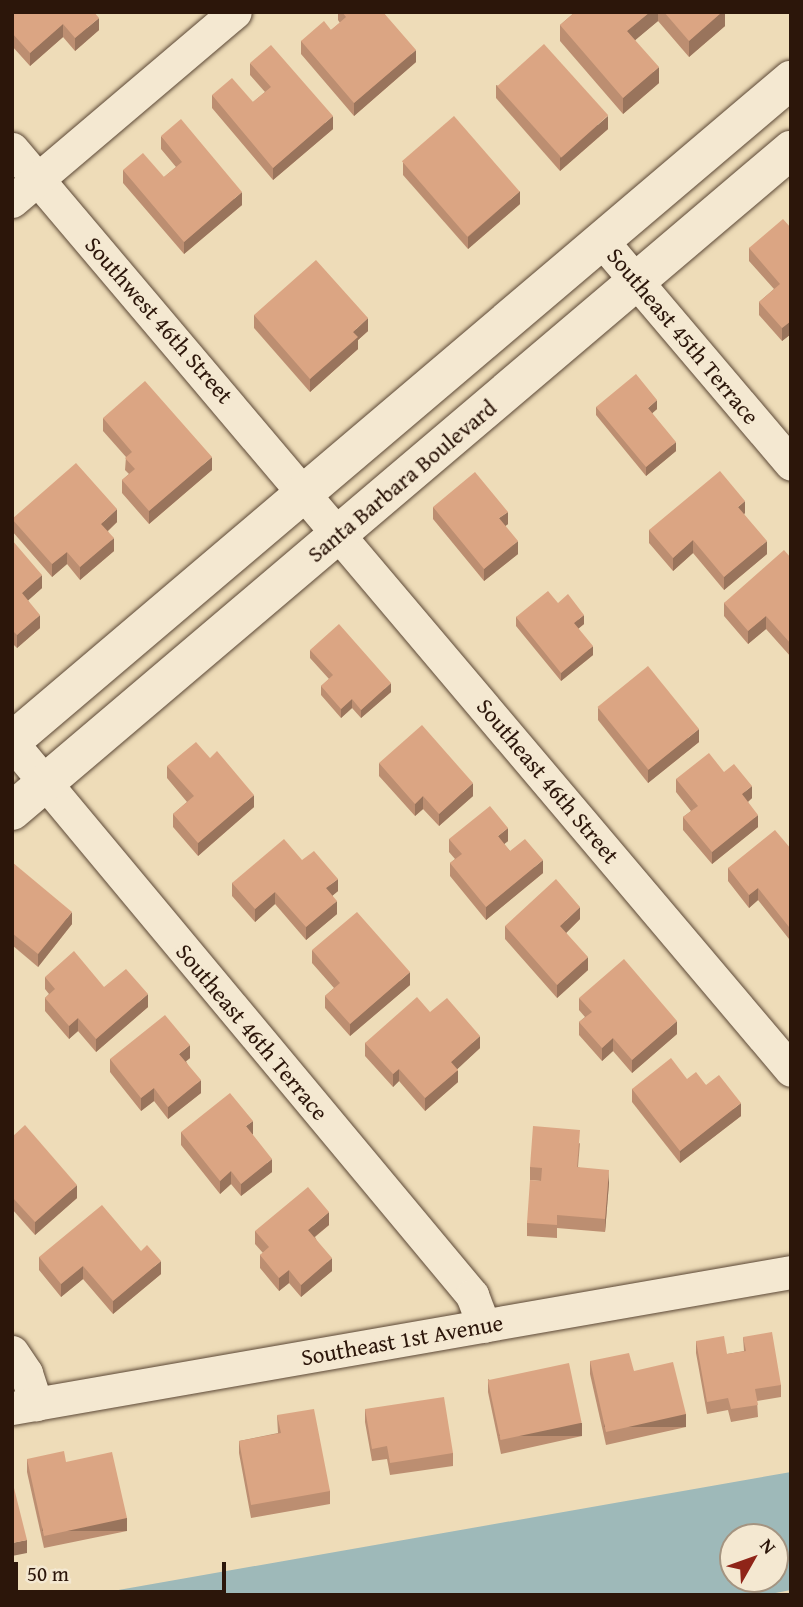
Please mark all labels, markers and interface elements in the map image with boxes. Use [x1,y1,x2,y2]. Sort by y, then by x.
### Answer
street label: Southwest 46th Street [79,231,239,409]
street label: Southeast 45th Terrace [601,242,765,430]
street label: Santa Barbara Boulevard [302,394,502,568]
street label: Southeast 46th Street [471,693,625,869]
street label: Southeast 46th Terrace [170,938,334,1126]
street label: Southeast 1st Avenue [299,1309,505,1371]
north arrow [719,1523,789,1593]
text: N [754,1532,783,1560]
scale bar [18,1548,229,1592]
text: 50 m [27,1558,69,1589]

